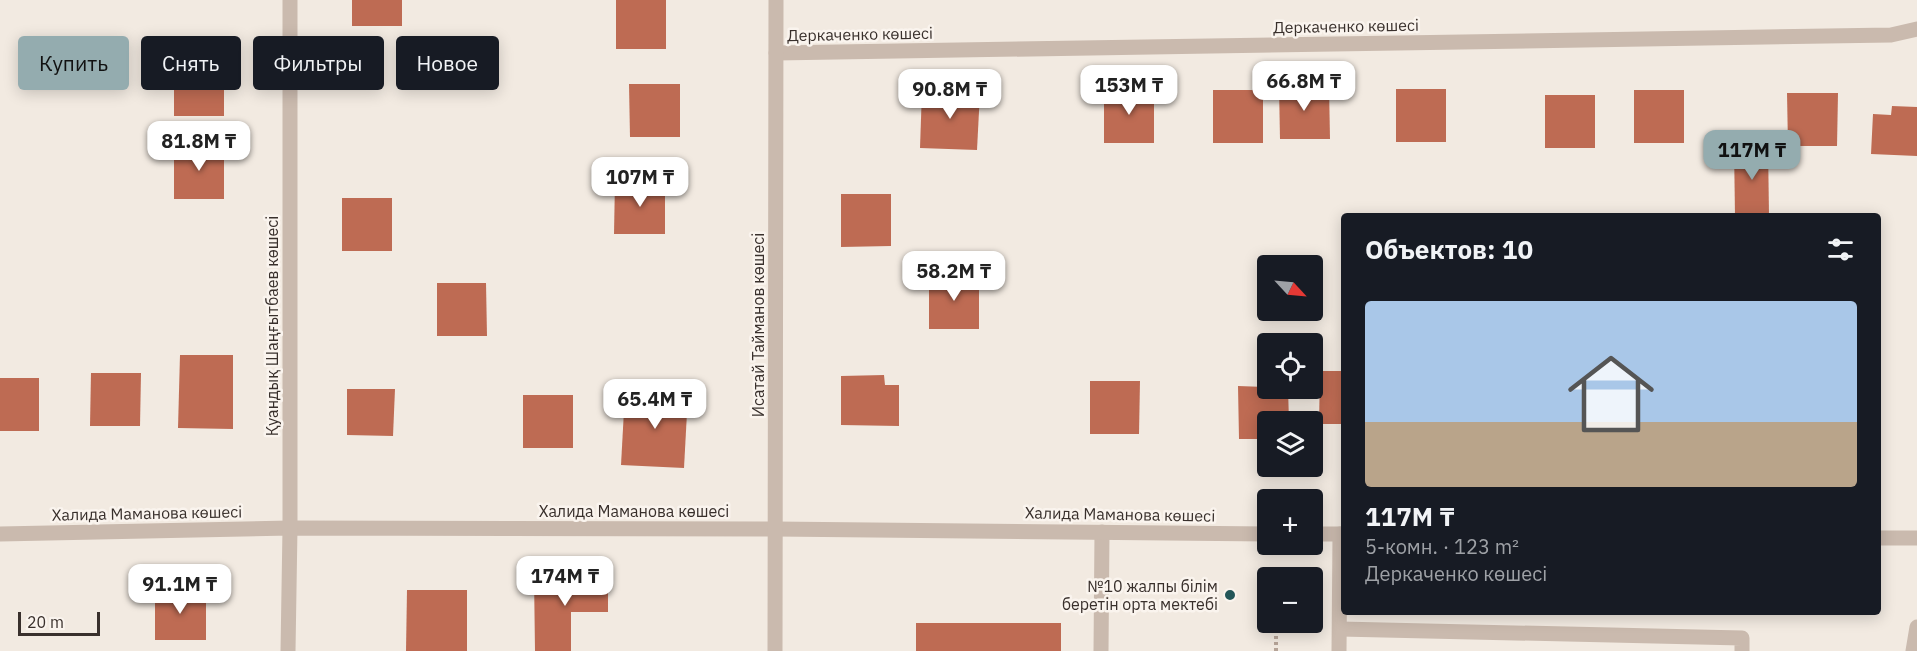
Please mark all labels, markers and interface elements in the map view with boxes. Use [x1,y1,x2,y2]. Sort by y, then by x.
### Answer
street label: Деркаченко көшесі [1273,15,1419,37]
street label: Деркаченко көшесі [787,23,933,45]
chip: Купить [18,36,129,90]
chip: Снять [141,36,241,90]
chip: Фильтры [253,36,384,90]
chip: Новое [396,36,499,90]
pin: 66.8M ₸ [1249,61,1359,112]
pin: 153M ₸ [1080,65,1178,116]
text: 66.8M ₸ [1266,67,1342,94]
pin: 90.8M ₸ [895,69,1005,120]
text: 153M ₸ [1094,71,1164,98]
text: 90.8M ₸ [912,75,988,102]
pin: 81.8M ₸ [144,121,254,172]
text: 81.8M ₸ [161,127,237,154]
pin: 117M ₸ [1703,130,1801,181]
text: 117M ₸ [1717,136,1787,163]
pin: 107M ₸ [591,157,689,208]
text: 107M ₸ [605,163,675,190]
street label: Қуандық Шаңғытбаев көшесі [262,216,282,436]
text: Объектов: 10 [1365,232,1533,266]
street label: Исатай Тайманов көшесі [748,233,768,417]
icon: filters [1824,233,1857,266]
pin: 58.2M ₸ [899,251,1009,302]
north arrow [1257,255,1323,321]
map controls [1257,255,1323,633]
text: 58.2M ₸ [916,257,992,284]
button: locate [1257,333,1323,399]
icon: home [1557,340,1665,448]
pin: 65.4M ₸ [600,379,710,430]
text: 65.4M ₸ [617,385,693,412]
button: layers [1257,411,1323,477]
button: + [1257,489,1323,555]
text: 117M ₸ [1365,499,1455,533]
street label: Халида Маманова көшесі [52,501,242,525]
street label: Халида Маманова көшесі [539,501,729,521]
street label: Халида Маманова көшесі [1025,502,1215,526]
text: 5-комн. · 123 m² [1365,533,1519,560]
pin: 174M ₸ [516,556,614,607]
text: Деркаченко көшесі [1365,560,1547,587]
text: 174M ₸ [530,562,600,589]
pin: 91.1M ₸ [125,564,235,615]
button: − [1257,567,1323,633]
text: 91.1M ₸ [142,570,218,597]
place label: №10 жалпы білім беретін орта мектебі [1062,576,1218,614]
marker: №10 жалпы білім беретін орта мектебі [1223,588,1237,602]
scale bar [18,609,100,636]
text: 20 m [27,612,64,632]

